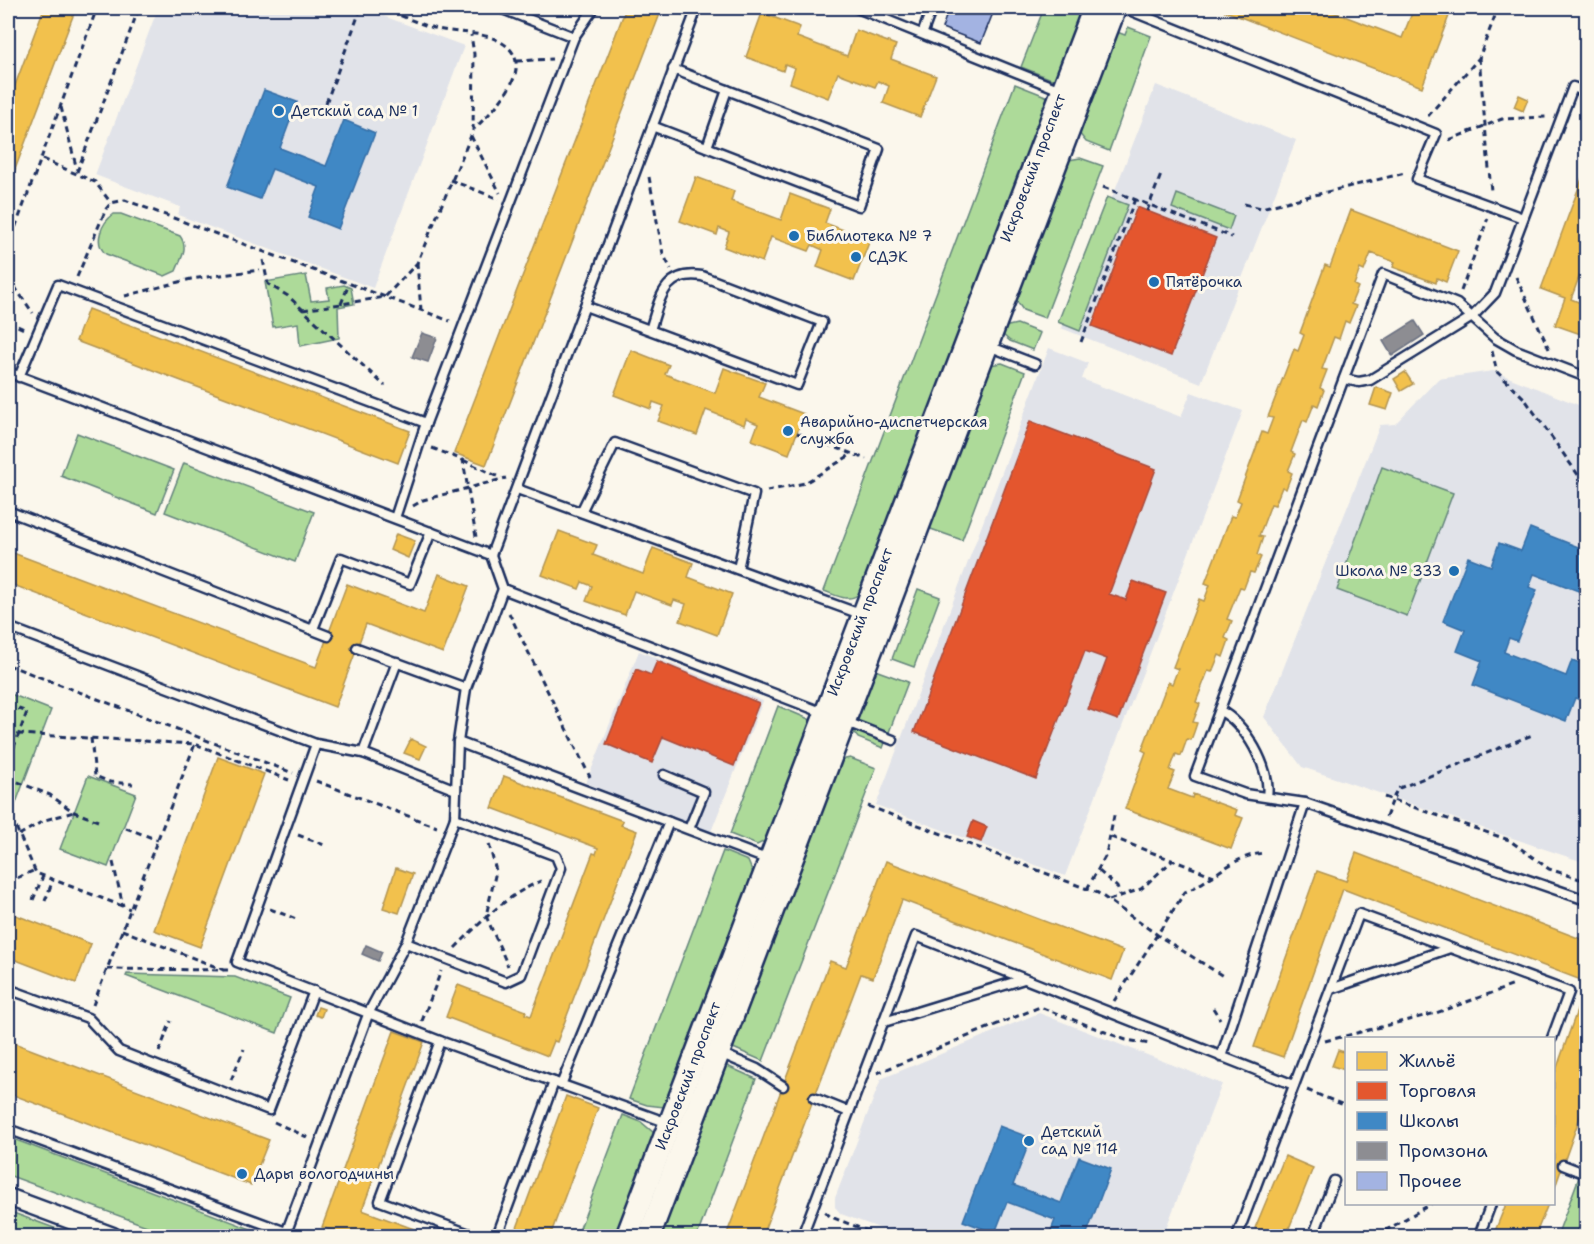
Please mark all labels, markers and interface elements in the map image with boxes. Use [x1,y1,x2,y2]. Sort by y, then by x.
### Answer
street label: Искровский проспект [996,91,1071,245]
place label: Детский сад № 1 [291,101,418,121]
marker: Детский сад № 1 [272,104,286,118]
place label: Библиотека № 7 [806,226,932,246]
marker: Библиотека № 7 [787,229,801,243]
place label: СДЭК [868,247,908,267]
marker: СДЭК [849,250,863,264]
place label: Пятёрочка [1166,272,1243,292]
marker: Пятёрочка [1147,275,1161,289]
place label: Аварийно-диспетчерская служба [800,412,987,449]
marker: Аварийно-диспетчерская служба [781,424,795,438]
street label: Искровский проспект [823,545,898,699]
place label: Школа № 333 [1335,561,1442,581]
marker: Школа № 333 [1447,564,1461,578]
street label: Искровский проспект [651,999,726,1153]
legend [1345,1037,1555,1205]
text: Жильё [1399,1049,1456,1073]
text: Торговля [1399,1079,1477,1103]
text: Школы [1399,1109,1459,1133]
place label: Детский сад № 114 [1041,1122,1118,1159]
marker: Детский сад № 114 [1022,1134,1036,1148]
text: Промзона [1399,1139,1488,1163]
place label: Дары вологодчины [254,1164,394,1184]
marker: Дары вологодчины [235,1167,249,1181]
text: Прочее [1399,1169,1462,1193]

